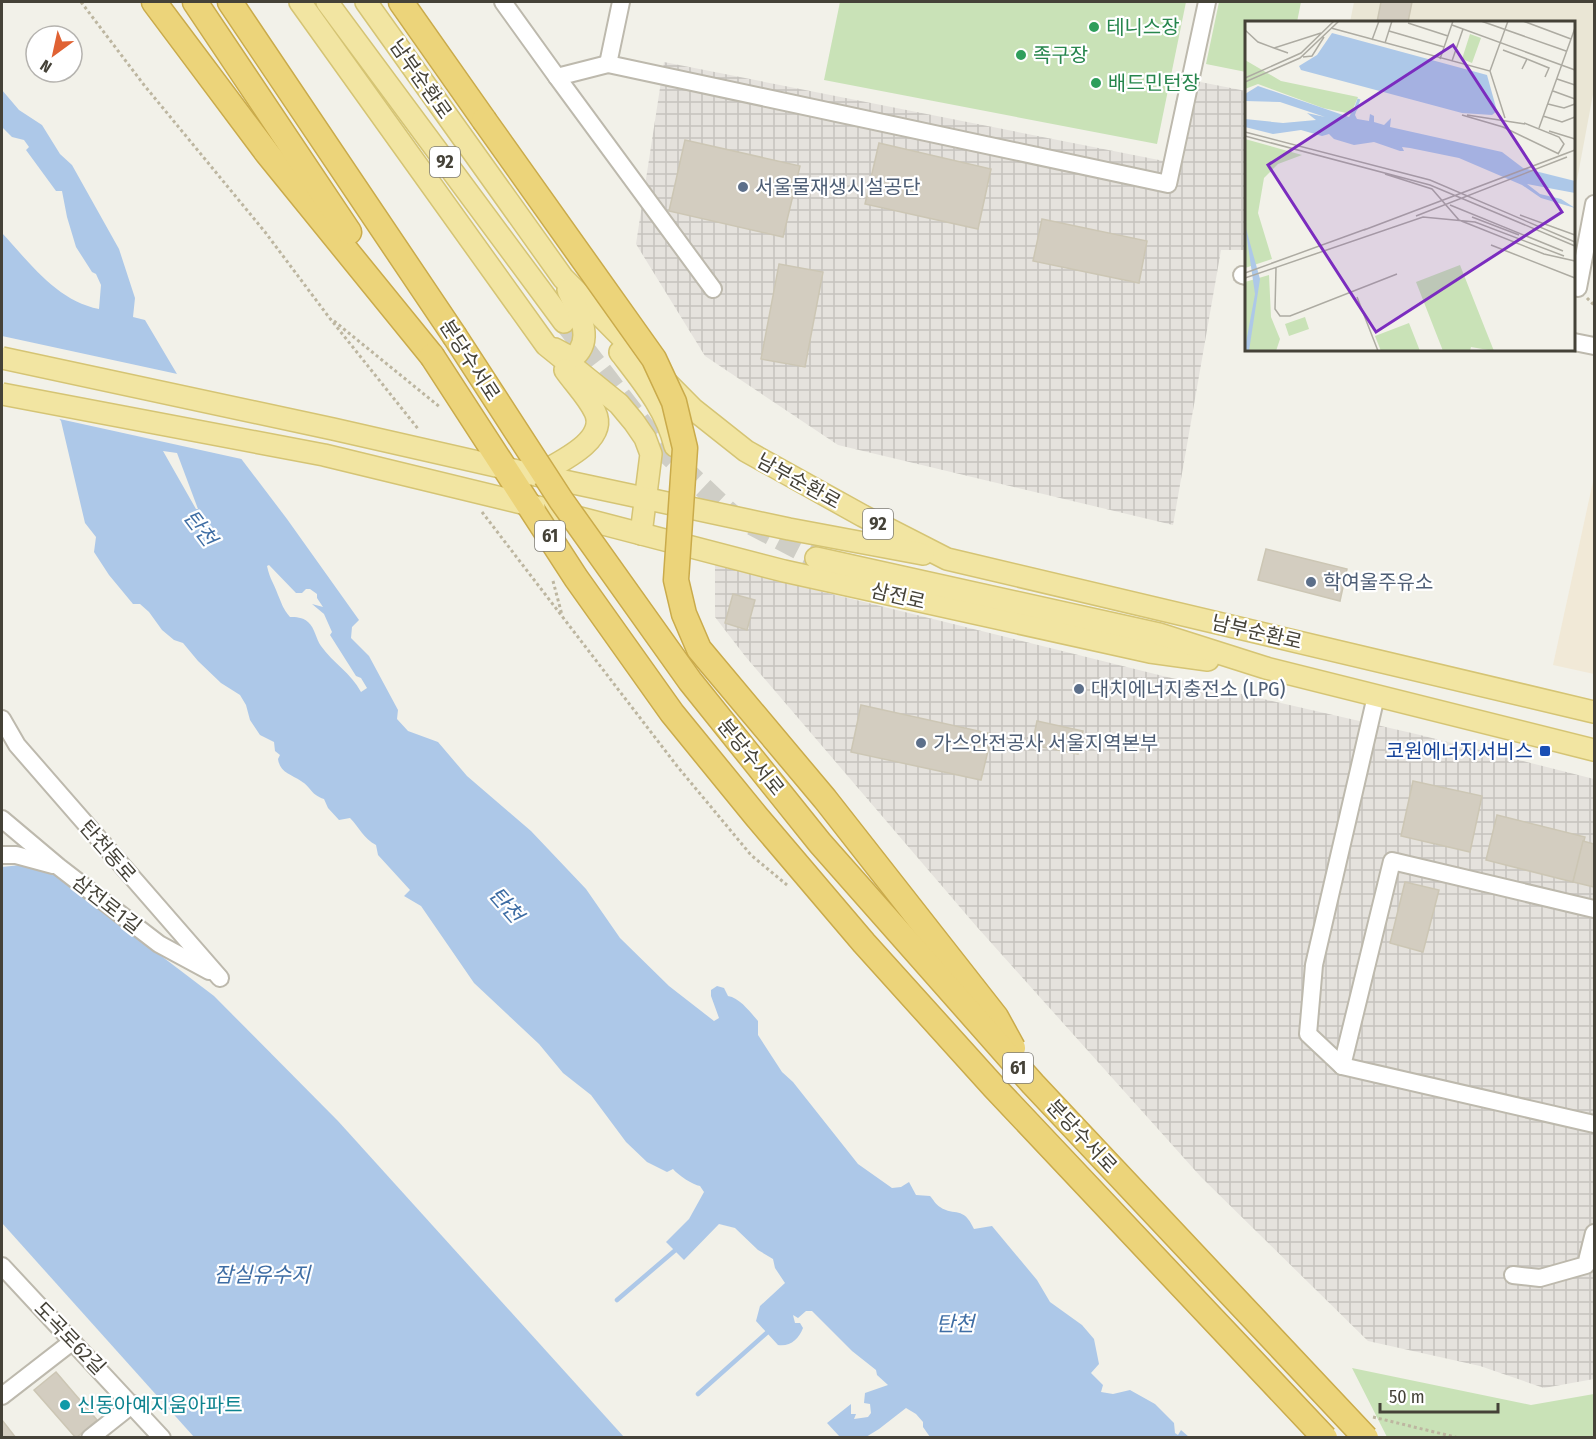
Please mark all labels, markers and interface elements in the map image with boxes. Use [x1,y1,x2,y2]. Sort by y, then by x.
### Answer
place label: 테니스장 [1106,15,1180,39]
marker: 테니스장 [1087,20,1101,34]
inset map [1245,21,1575,351]
north arrow [24,24,84,84]
street label: 남부순환로 [385,34,457,124]
place label: 족구장 [1033,43,1088,67]
marker: 족구장 [1014,48,1028,62]
text: N [37,56,55,77]
place label: 배드민턴장 [1108,71,1200,95]
marker: 배드민턴장 [1089,76,1103,90]
road number: 92 [430,147,460,177]
place label: 서울물재생시설공단 [755,175,921,199]
marker: 서울물재생시설공단 [736,180,750,194]
street label: 분당수서로 [435,315,505,405]
street label: 남부순환로 [753,448,845,514]
water label: 탄천 [178,505,224,553]
road number: 92 [863,509,893,539]
road number: 61 [535,521,565,551]
place label: 학여울주유소 [1323,570,1433,594]
marker: 학여울주유소 [1304,575,1318,589]
street label: 삼전로 [868,578,928,614]
street label: 남부순환로 [1209,610,1305,654]
place label: 대치에너지충전소 (LPG) [1091,677,1286,701]
marker: 대치에너지충전소 (LPG) [1072,682,1086,696]
street label: 분당수서로 [713,714,789,800]
place label: 가스안전공사 서울지역본부 [933,731,1159,755]
marker: 가스안전공사 서울지역본부 [914,736,928,750]
place label: 코원에너지서비스 [1386,739,1533,763]
marker: 코원에너지서비스 [1538,744,1552,758]
street label: 탄천동로 [75,815,141,887]
street label: 삼전로1길 [68,869,146,939]
water label: 탄천 [484,882,530,930]
road number: 61 [1003,1053,1033,1083]
street label: 분당수서로 [1042,1094,1122,1178]
water label: 잠실유수지 [214,1262,312,1288]
street label: 도곡로62길 [29,1297,111,1379]
water label: 탄천 [936,1311,977,1337]
scale bar [1380,1376,1498,1414]
text: 50 m [1389,1386,1425,1408]
place label: 신동아예지움아파트 [77,1393,243,1417]
marker: 신동아예지움아파트 [58,1398,72,1412]

